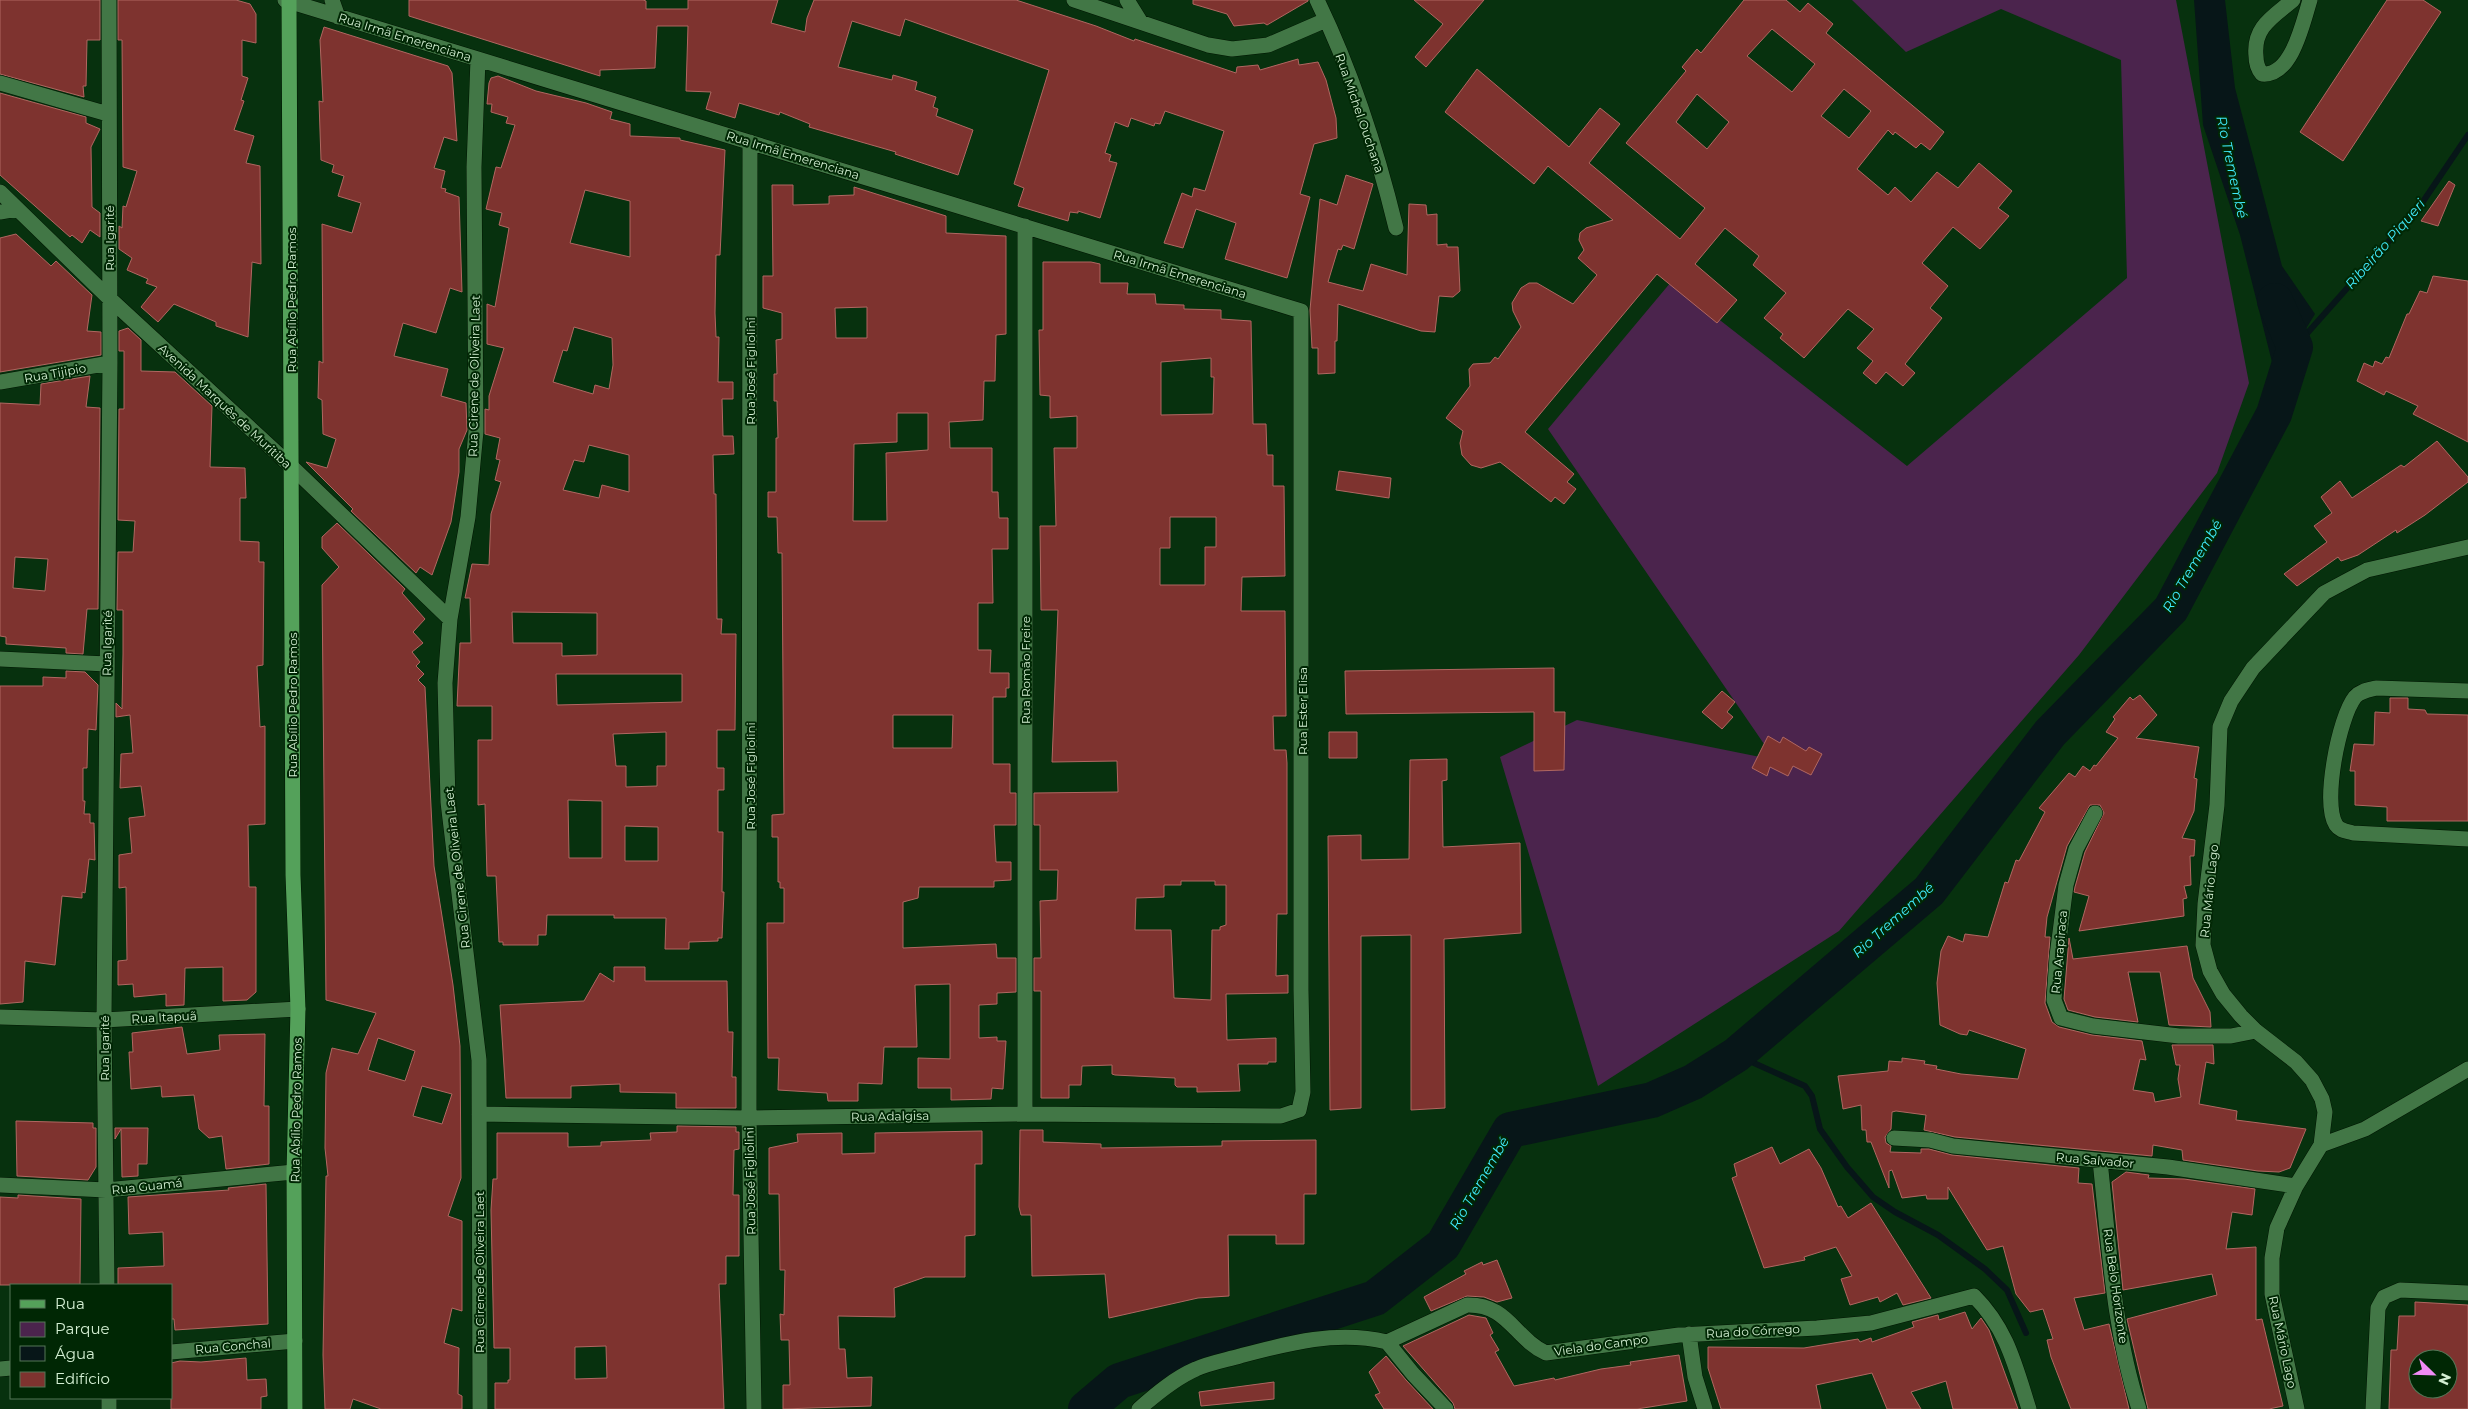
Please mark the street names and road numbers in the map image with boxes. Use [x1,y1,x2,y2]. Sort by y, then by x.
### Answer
street label: Rua Irmã Emerenciana [337,10,473,64]
street label: Rua Michel Ouchana [1333,51,1387,175]
street label: Rua Irmã Emerenciana [725,128,861,182]
street label: Rua Igarité [102,205,117,271]
street label: Rua Abílio Pedro Ramos [284,227,299,373]
street label: Rua Irmã Emerenciana [1112,247,1248,301]
street label: Rua Cirene de Oliveira Laet [465,295,483,457]
street label: Rua José Figliolini [743,317,758,425]
street label: Avenida Marquês de Muritiba [155,340,295,472]
street label: Rua Tijipio [23,360,87,386]
street label: Rua Igarité [99,610,115,676]
street label: Rua Romão Freire [1018,616,1033,724]
street label: Rua Abílio Pedro Ramos [285,632,300,778]
street label: Rua Ester Elisa [1295,667,1310,755]
street label: Rua José Figliolini [743,722,758,830]
street label: Rua Cirene de Oliveira Laet [441,787,473,949]
street label: Rua Mário Lago [2197,843,2221,939]
street label: Rua Arapiraca [2048,910,2070,994]
street label: Rua Itapuã [131,1008,197,1026]
street label: Rua Igarité [97,1015,112,1081]
street label: Rua Abílio Pedro Ramos [287,1037,305,1183]
street label: Rua Adalgisa [851,1108,929,1124]
street label: Rua José Figliolini [742,1127,758,1235]
street label: Rua Salvador [2055,1149,2135,1171]
street label: Rua Guamá [111,1175,183,1197]
street label: Rua Cirene de Oliveira Laet [472,1191,487,1353]
street label: Rua Belo Horizonte [2101,1228,2131,1344]
street label: Rua Mário Lago [2266,1294,2300,1390]
street label: Rua do Córrego [1706,1321,1800,1341]
street label: Viela do Campo [1553,1331,1649,1359]
street label: Rua Conchal [195,1335,271,1357]

